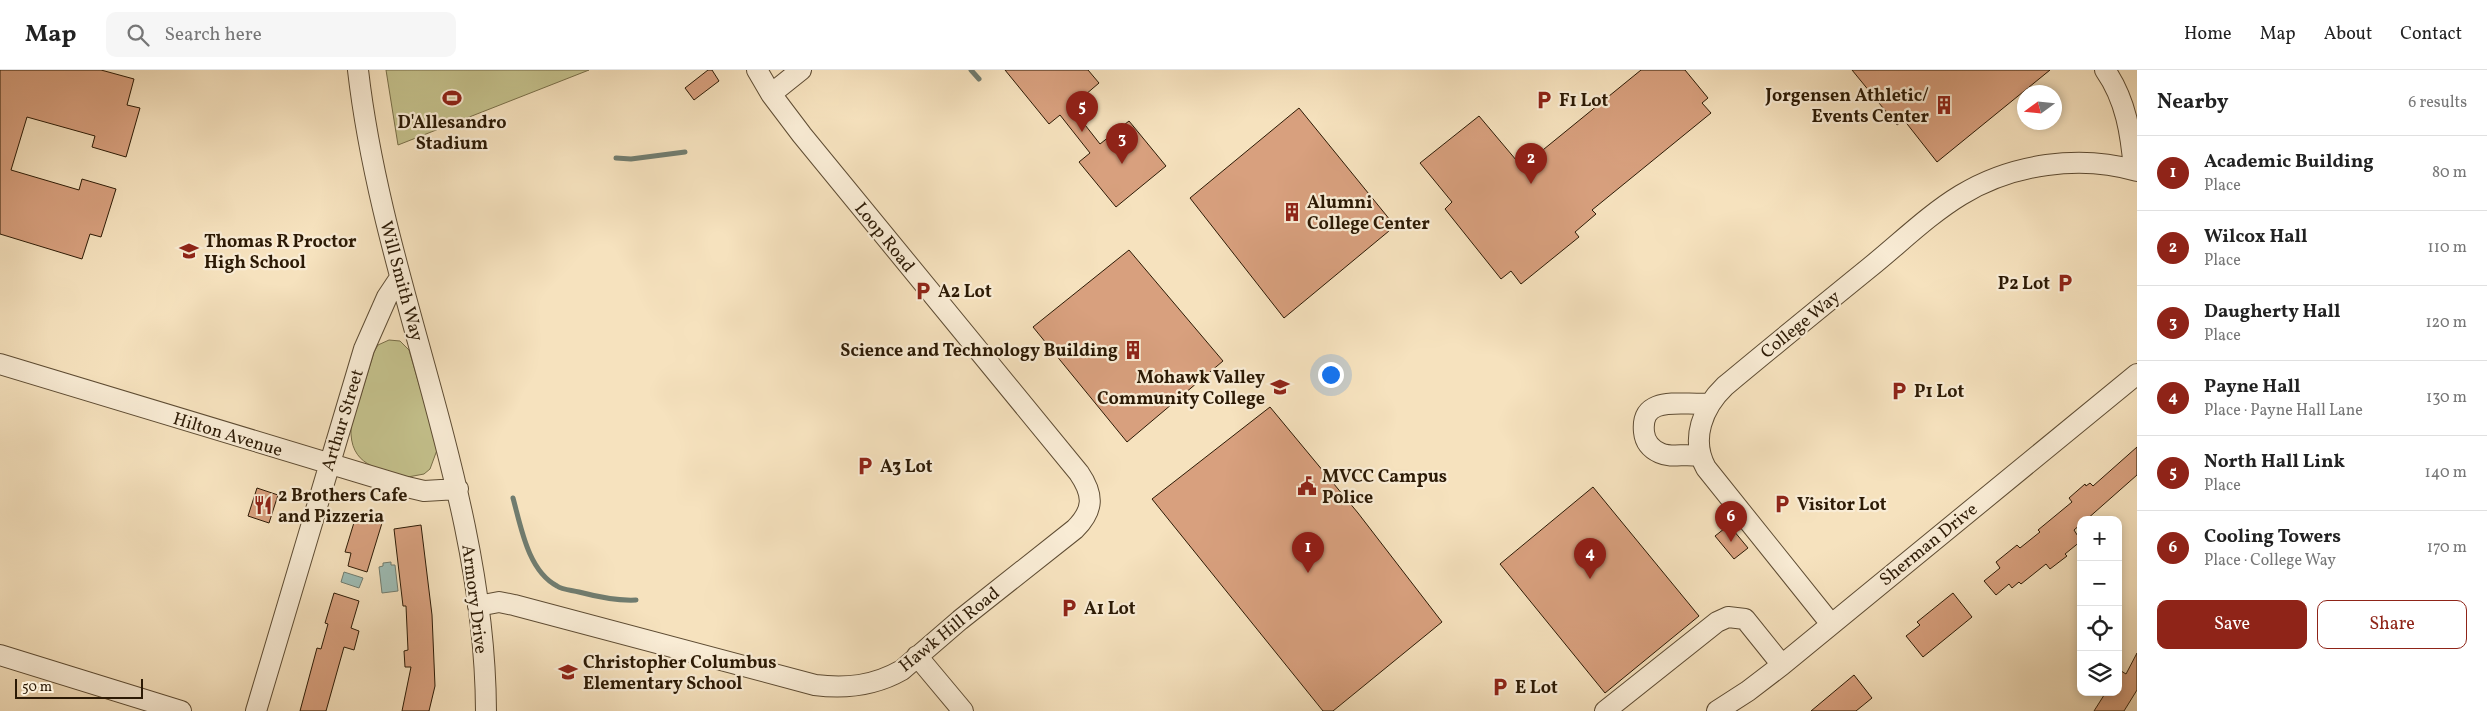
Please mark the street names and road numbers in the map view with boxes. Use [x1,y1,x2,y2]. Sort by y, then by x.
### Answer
street label: Loop Road [848,198,920,278]
street label: Will Smith Way [372,218,429,345]
street label: College Way [1756,285,1846,365]
street label: Arthur Street [316,366,371,475]
street label: Hilton Avenue [170,407,285,464]
street label: Sherman Drive [1874,498,1983,593]
street label: Armory Drive [454,543,493,655]
street label: Hawk Hill Road [894,582,1006,679]

